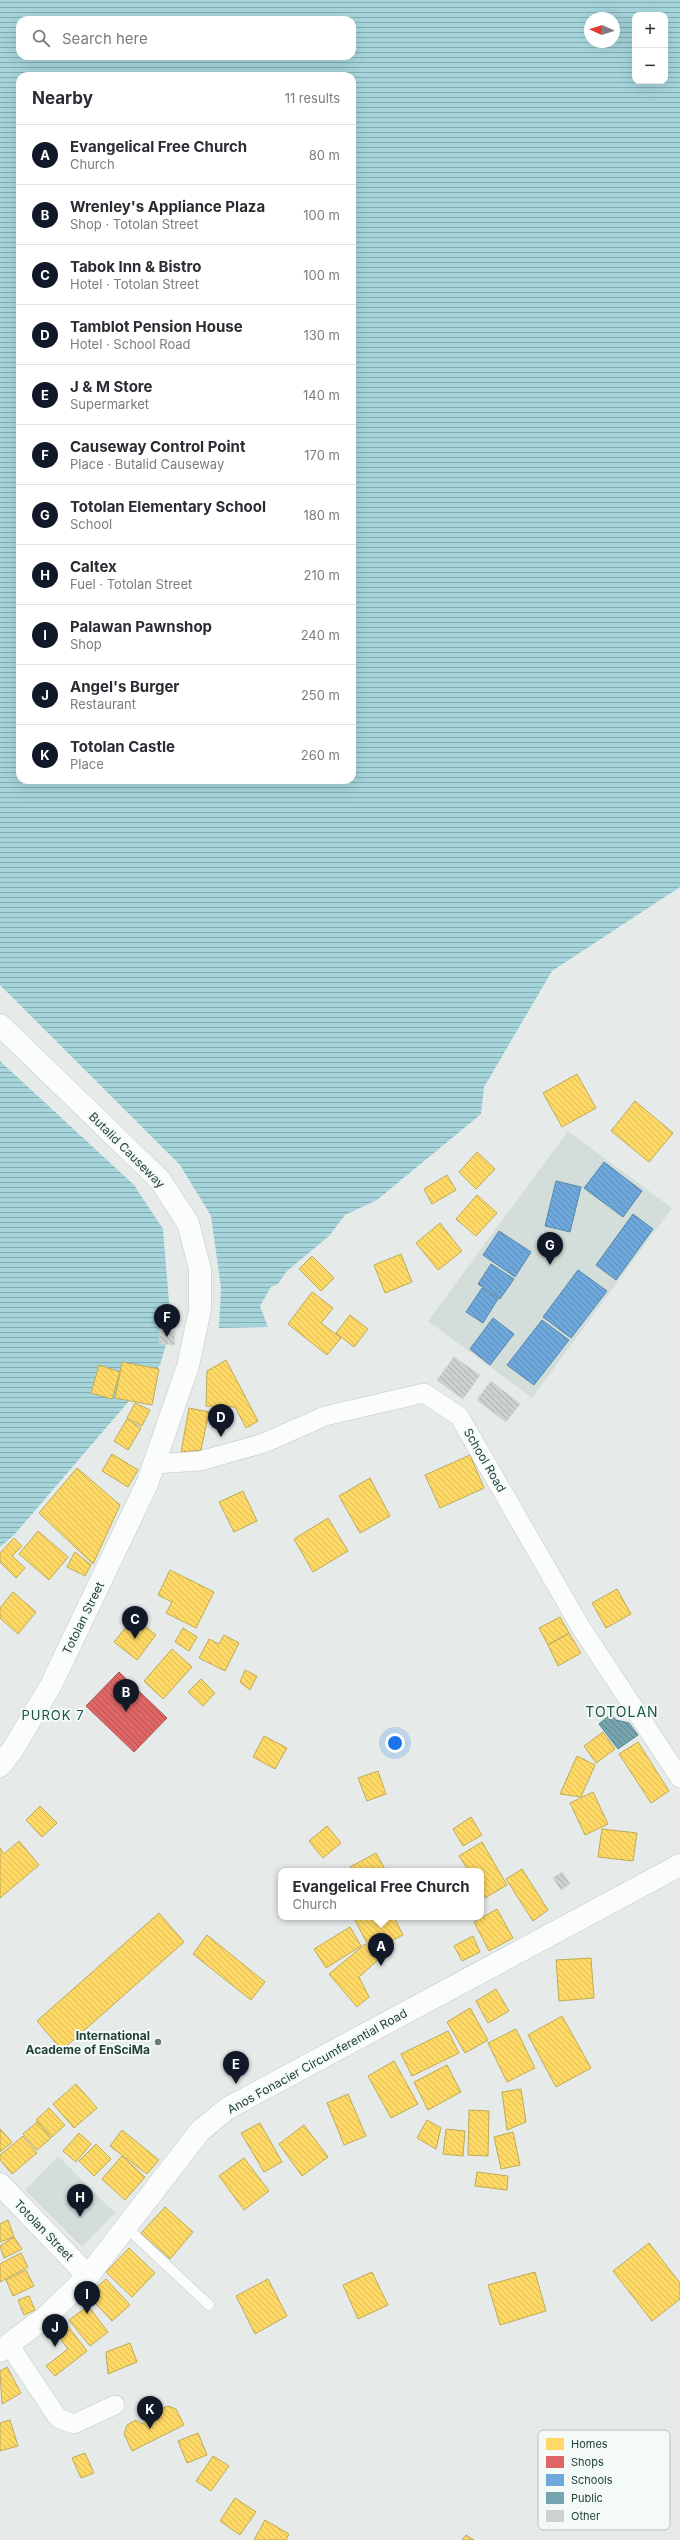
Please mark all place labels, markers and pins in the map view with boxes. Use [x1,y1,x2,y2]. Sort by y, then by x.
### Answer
pin: G [537,1232,563,1265]
pin: F [154,1304,180,1337]
pin: D [208,1404,234,1437]
pin: C [122,1606,148,1639]
pin: B [113,1679,139,1712]
pin: A [368,1933,394,1966]
place label: International Academe of EnSciMa [25,2028,150,2057]
marker: International Academe of EnSciMa [153,2037,163,2047]
pin: E [223,2051,249,2084]
pin: H [67,2184,93,2217]
pin: I [74,2281,100,2314]
pin: J [42,2314,68,2347]
pin: K [137,2396,163,2429]

